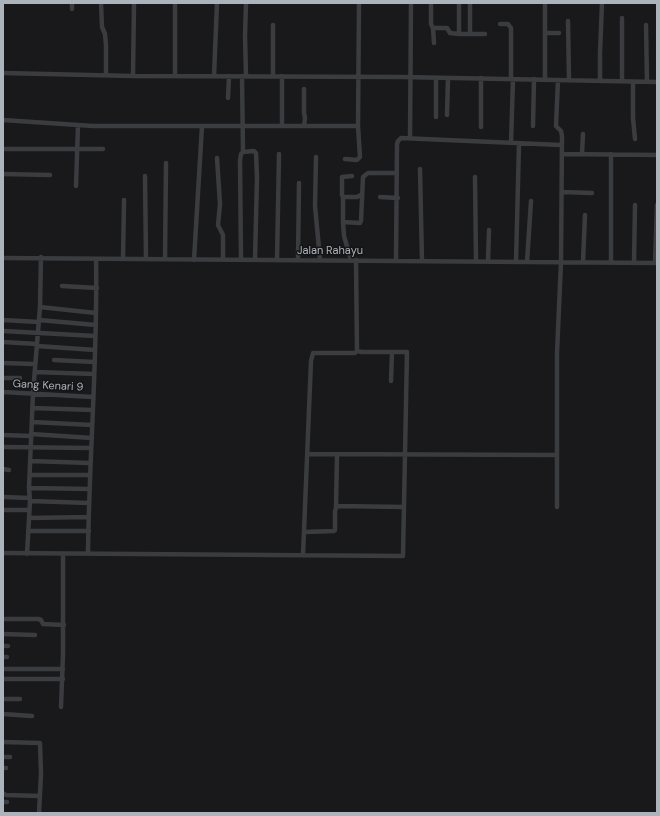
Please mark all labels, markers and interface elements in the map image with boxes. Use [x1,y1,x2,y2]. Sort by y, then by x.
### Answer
street label: Jalan Rahayu [297,244,363,258]
street label: Gang Kenari 9 [12,378,84,394]

